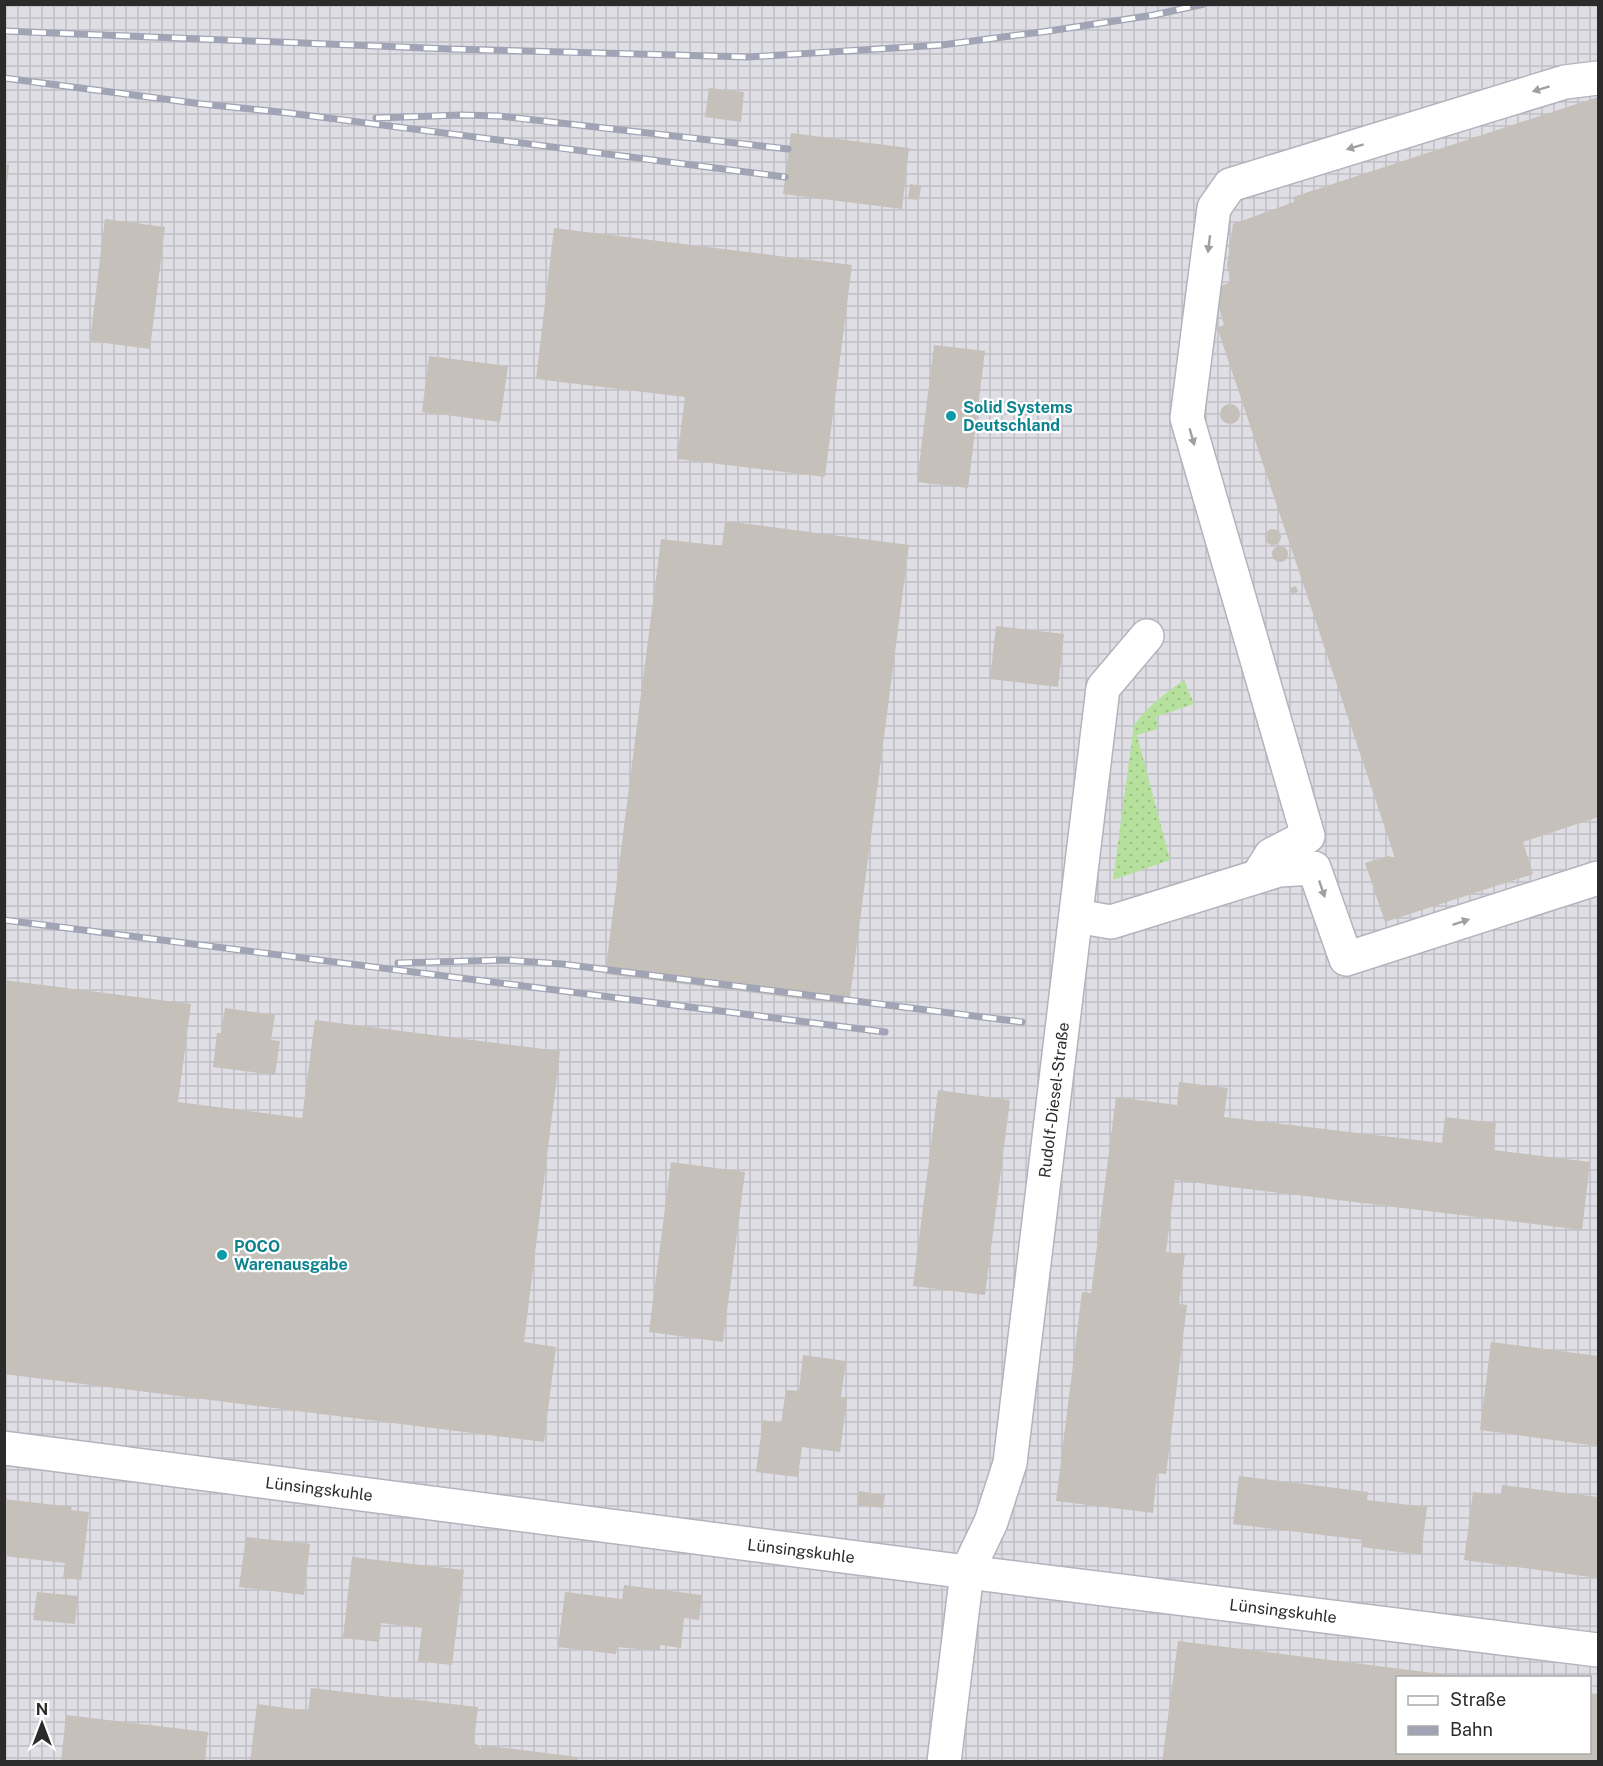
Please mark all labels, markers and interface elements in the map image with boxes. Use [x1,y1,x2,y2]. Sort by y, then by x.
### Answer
one-way arrow [1532,85,1550,95]
one-way arrow [1346,143,1364,152]
one-way arrow [1204,235,1214,254]
place label: Solid Systems Deutschland [963,398,1073,435]
marker: Solid Systems Deutschland [944,409,958,423]
one-way arrow [1188,428,1198,446]
one-way arrow [1317,880,1327,898]
one-way arrow [1452,917,1470,926]
street label: Rudolf-Diesel-Straße [1035,1021,1073,1179]
place label: POCO Warenausgabe [234,1237,348,1274]
marker: POCO Warenausgabe [215,1248,229,1262]
street label: Lünsingskuhle [264,1473,374,1505]
street label: Lünsingskuhle [746,1535,856,1567]
street label: Lünsingskuhle [1228,1595,1338,1627]
legend [1396,1676,1591,1754]
text: Straße [1450,1689,1506,1710]
north arrow [12,1694,72,1754]
text: N [36,1700,48,1719]
text: Bahn [1450,1719,1493,1740]

